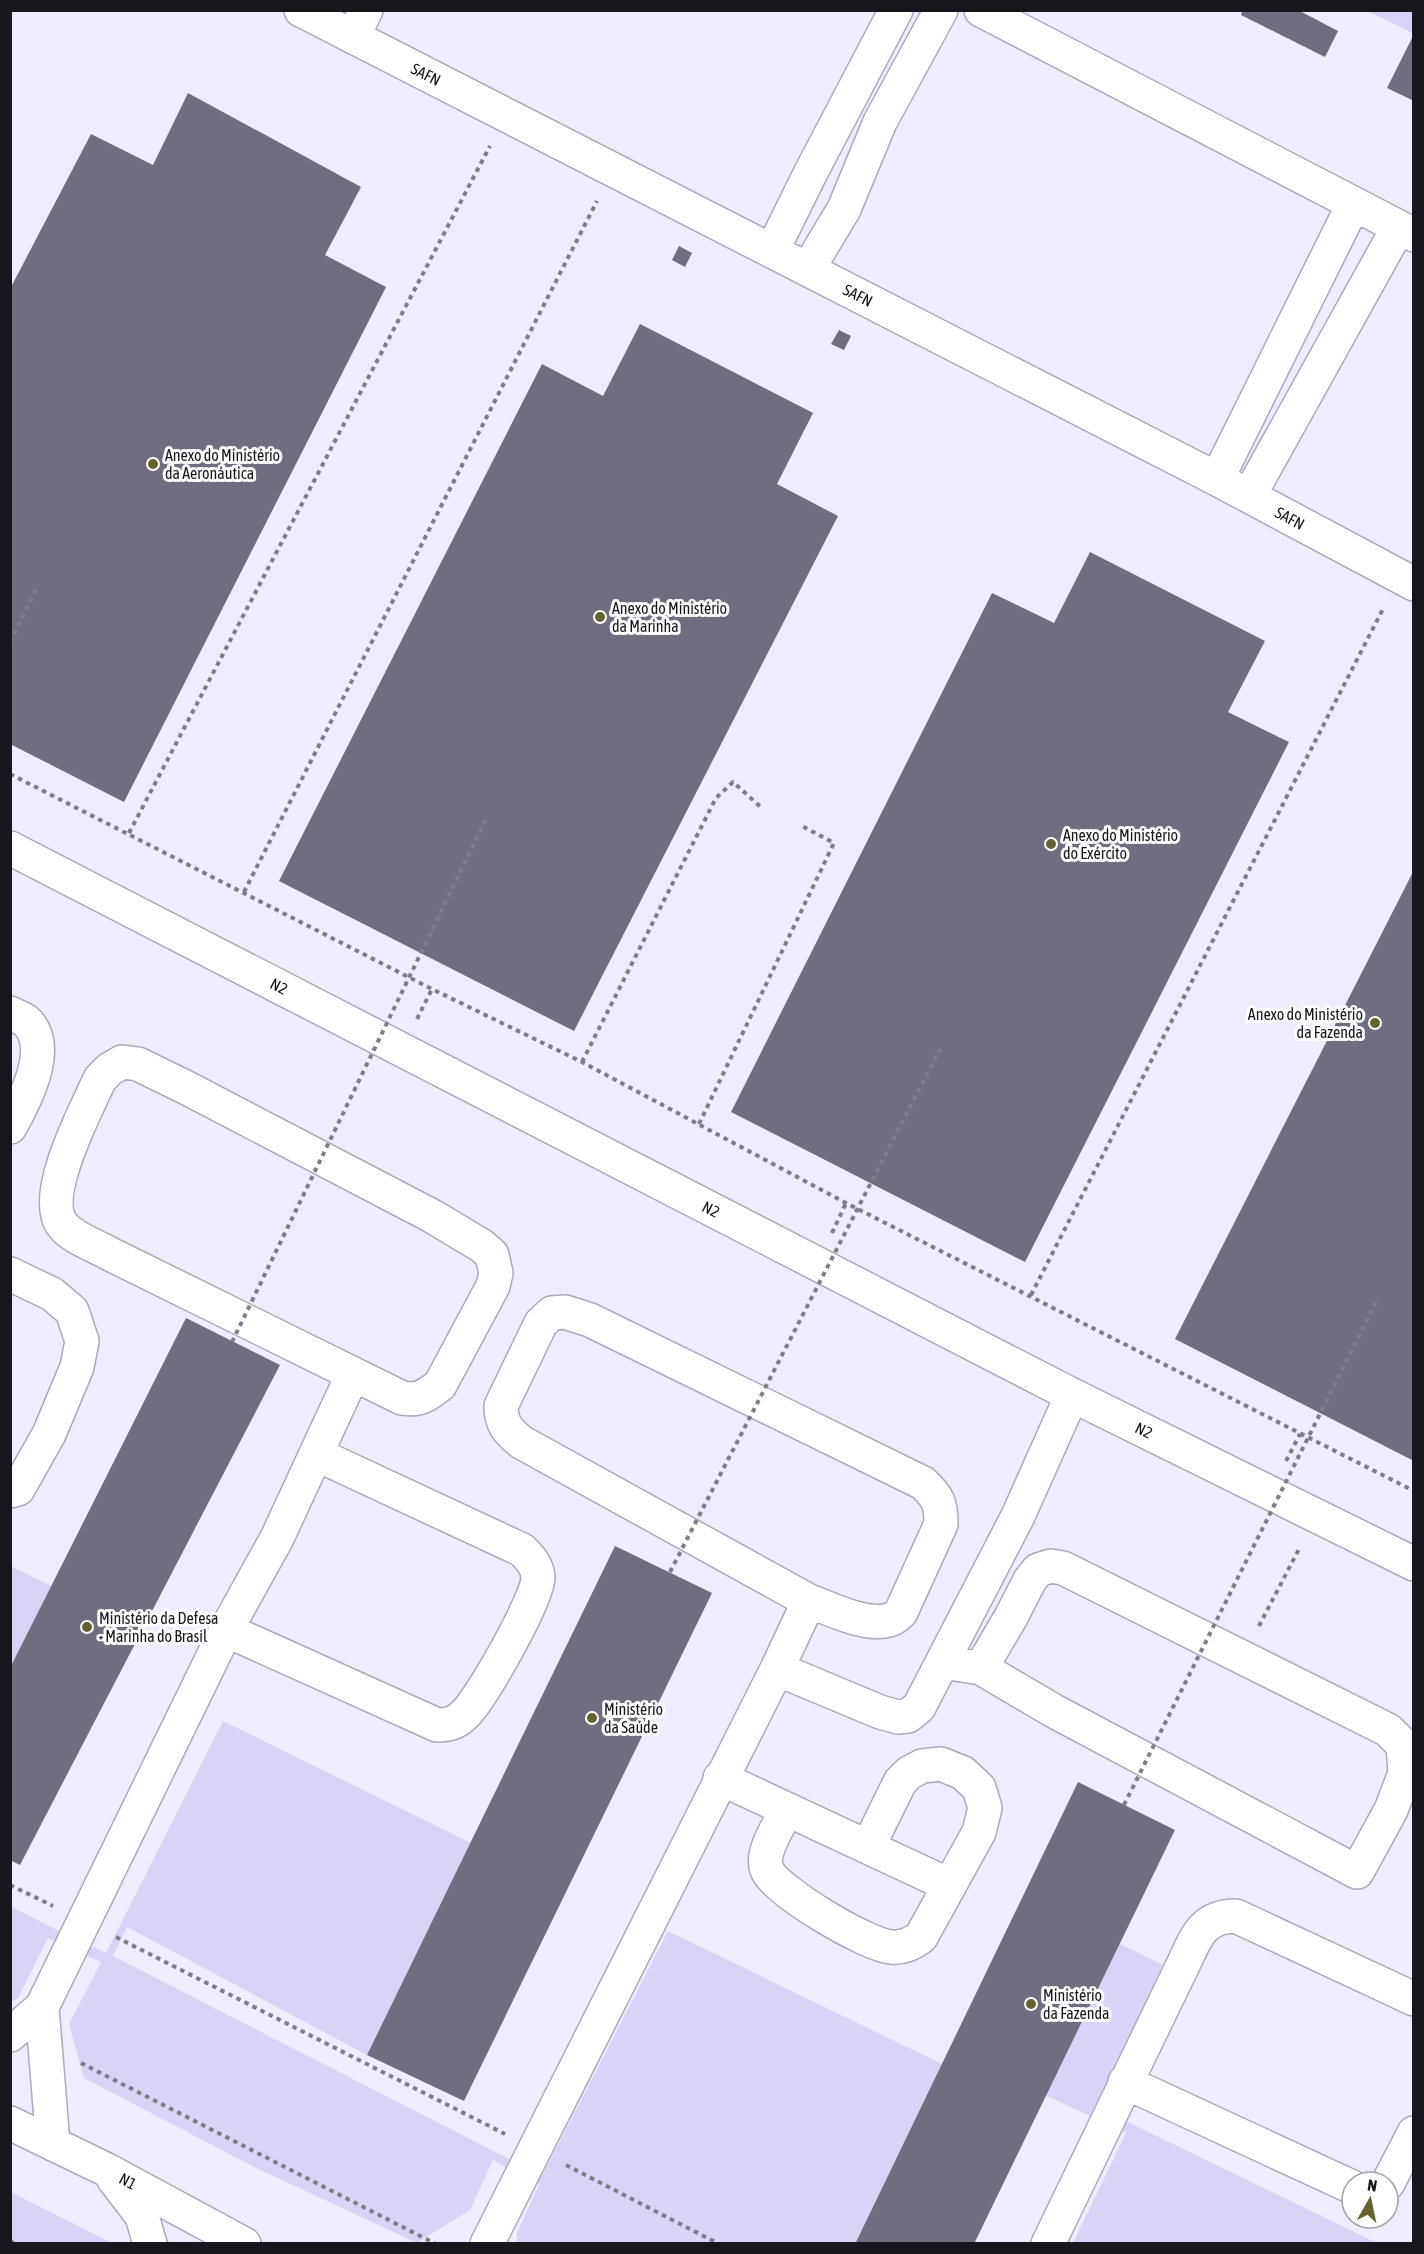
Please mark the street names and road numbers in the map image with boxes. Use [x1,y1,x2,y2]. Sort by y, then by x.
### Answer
street label: SAFN [408,59,444,89]
street label: SAFN [840,280,876,310]
street label: SAFN [1272,503,1308,533]
street label: N2 [267,974,291,998]
street label: N2 [699,1197,723,1221]
street label: N2 [1132,1418,1156,1442]
street label: N1 [116,2169,140,2193]

